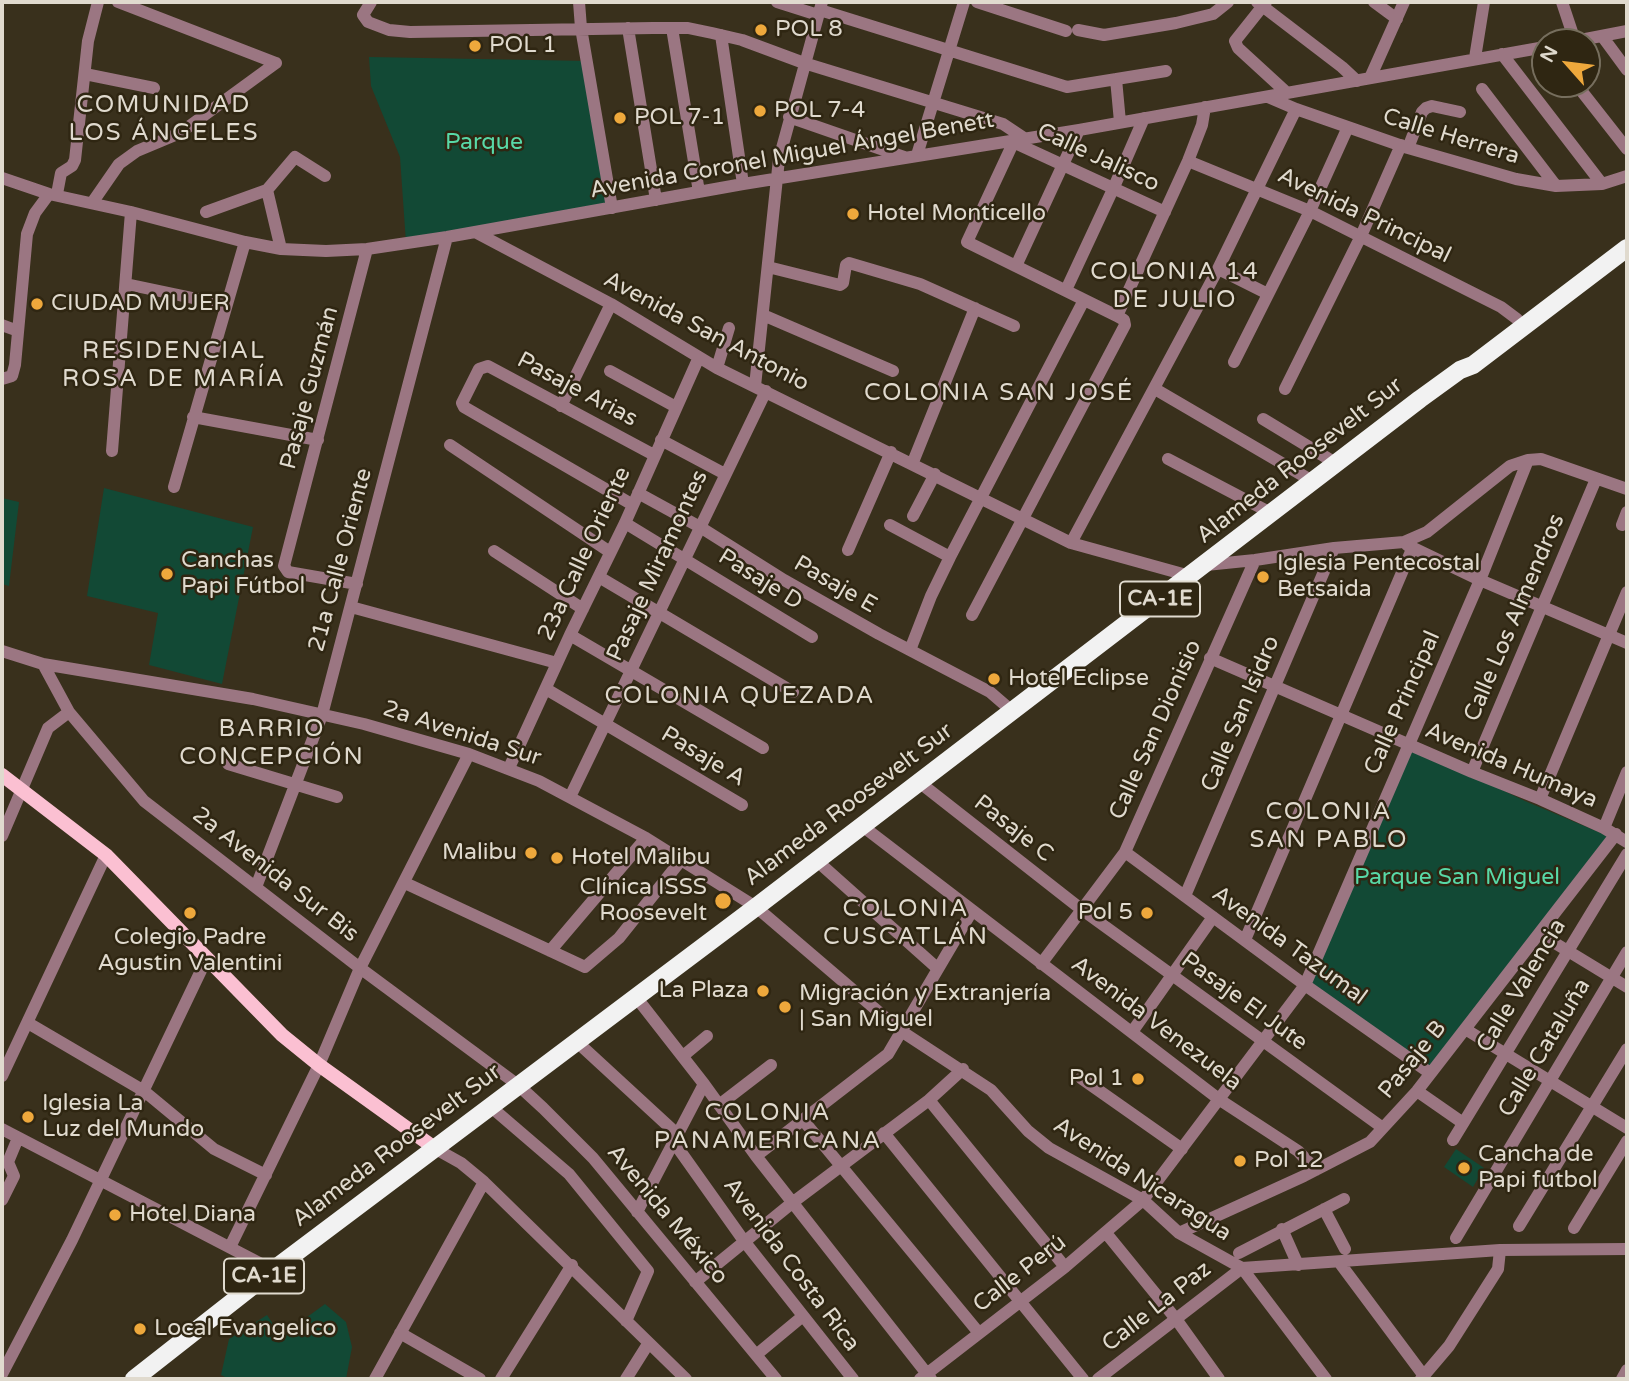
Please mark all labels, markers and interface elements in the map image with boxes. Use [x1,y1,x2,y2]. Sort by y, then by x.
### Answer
place label: POL 8 [775,16,843,44]
marker: POL 8 [753,22,769,38]
north arrow [1531,28,1601,98]
place label: POL 1 [489,32,557,60]
marker: POL 1 [467,38,483,54]
text: N [1536,42,1563,66]
district label: COMUNIDAD LOS ÁNGELES [70,92,258,148]
place label: POL 7-4 [774,97,865,125]
marker: POL 7-4 [752,103,768,119]
street label: Calle Herrera [1379,103,1523,171]
place label: POL 7-1 [634,104,725,132]
street label: Avenida Coronel Miguel Ángel Benett [588,107,996,205]
marker: POL 7-1 [612,110,628,126]
street label: Calle Jalisco [1033,118,1163,198]
park label: Parque [445,129,523,157]
street label: Avenida Principal [1273,162,1455,270]
place label: Hotel Monticello [867,200,1046,228]
marker: Hotel Monticello [845,206,861,222]
district label: COLONIA 14 DE JULIO [1092,259,1258,315]
street label: Avenida San Antonio [599,266,813,398]
place label: CIUDAD MUJER [51,290,230,318]
marker: CIUDAD MUJER [29,296,45,312]
street label: Pasaje Guzmán [275,304,345,472]
district label: RESIDENCIAL ROSA DE MARÍA [64,338,284,394]
street label: Pasaje Arias [512,347,642,433]
street label: Alameda Roosevelt Sur [1191,372,1409,550]
district label: COLONIA SAN JOSÉ [866,380,1132,408]
street label: 23a Calle Oriente [533,463,637,645]
street label: 21a Calle Oriente [303,465,379,655]
street label: Pasaje Miramontes [602,466,714,666]
street label: Calle Los Almendros [1459,510,1571,726]
street label: Pasaje D [713,543,807,617]
place label: Canchas Papi Fútbol [181,547,305,601]
street label: Pasaje E [789,550,881,620]
place label: Iglesia Pentecostal Betsaida [1277,550,1480,604]
marker: Canchas Papi Fútbol [159,566,175,582]
marker: Iglesia Pentecostal Betsaida [1255,569,1271,585]
road number: CA-1E [1120,582,1200,616]
street label: Calle Principal [1359,627,1447,779]
street label: Calle San Isidro [1196,632,1286,796]
street label: Calle San Dionisio [1104,636,1208,824]
place label: Hotel Eclipse [1008,665,1149,693]
marker: Hotel Eclipse [986,671,1002,687]
district label: COLONIA QUEZADA [606,683,874,711]
street label: 2a Avenida Sur [379,695,545,773]
district label: BARRIO CONCEPCIÓN [181,716,363,772]
street label: Avenida Humaya [1421,717,1601,815]
street label: Alameda Roosevelt Sur [739,718,959,892]
street label: Pasaje A [656,721,750,793]
street label: Pasaje C [968,790,1058,868]
district label: COLONIA SAN PABLO [1251,799,1407,855]
street label: 2a Avenida Sur Bis [186,802,364,948]
place label: Malibu [442,839,517,867]
place label: Hotel Malibu [571,844,710,872]
marker: Malibu [523,845,539,861]
marker: Hotel Malibu [549,850,565,866]
park label: Parque San Miguel [1354,864,1560,892]
place label: Clínica ISSS Roosevelt [580,874,707,928]
street label: Avenida Tazumal [1206,881,1372,1011]
marker: Clínica ISSS Roosevelt [713,891,733,911]
district label: COLONIA CUSCATLÁN [824,896,988,952]
place label: Pol 5 [1078,899,1133,927]
marker: Colegio Padre Agustin Valentini [182,905,198,921]
marker: Pol 5 [1139,905,1155,921]
street label: Calle Valencia [1471,914,1573,1058]
place label: Colegio Padre Agustin Valentini [97,924,283,978]
street label: Pasaje El Jute [1175,947,1313,1057]
street label: Avenida Venezuela [1065,951,1247,1097]
street label: Calle Cataluña [1493,974,1597,1122]
place label: La Plaza [658,977,749,1005]
place label: Migración y Extranjería | San Miguel [799,980,1051,1034]
marker: La Plaza [755,983,771,999]
marker: Migración y Extranjería | San Miguel [777,999,793,1015]
street label: Pasaje B [1373,1015,1453,1105]
street label: Alameda Roosevelt Sur [287,1059,507,1233]
place label: Pol 1 [1069,1065,1124,1093]
marker: Pol 1 [1130,1071,1146,1087]
place label: Iglesia La Luz del Mundo [42,1090,204,1144]
district label: COLONIA PANAMERICANA [655,1100,881,1156]
marker: Iglesia La Luz del Mundo [20,1109,36,1125]
street label: Avenida Nicaragua [1048,1112,1236,1248]
street label: Avenida México [601,1140,733,1290]
place label: Cancha de Papi futbol [1478,1141,1598,1195]
place label: Pol 12 [1254,1147,1324,1175]
marker: Pol 12 [1232,1153,1248,1169]
marker: Cancha de Papi futbol [1456,1160,1472,1176]
street label: Avenida Costa Rica [717,1173,865,1357]
place label: Hotel Diana [129,1201,256,1229]
marker: Hotel Diana [107,1207,123,1223]
street label: Calle Perú [968,1229,1072,1319]
street label: Calle La Paz [1097,1256,1217,1358]
road number: CA-1E [224,1258,304,1294]
place label: Local Evangelico [154,1315,337,1343]
marker: Local Evangelico [132,1321,148,1337]

